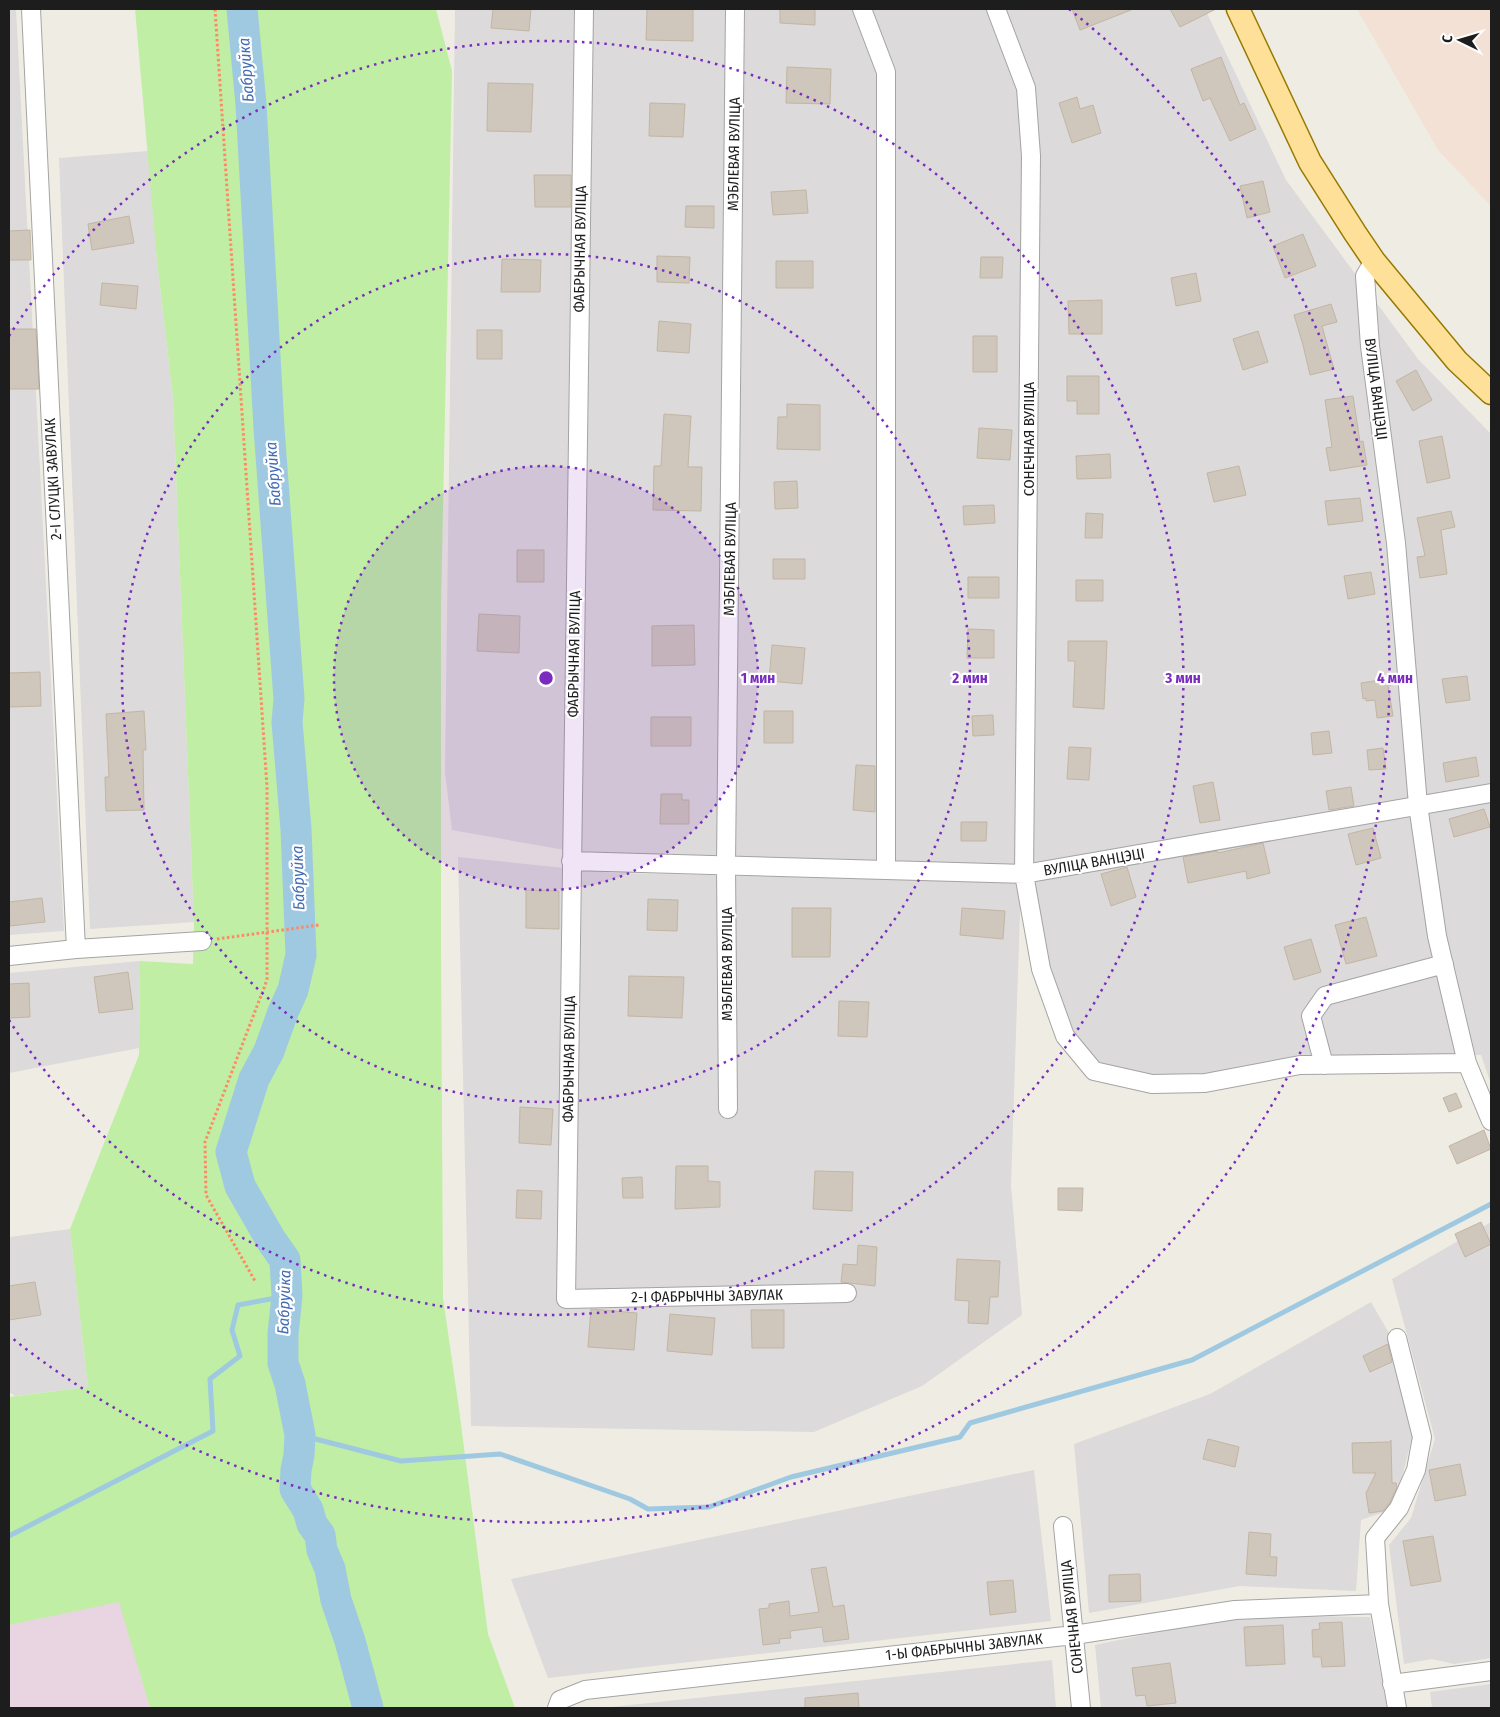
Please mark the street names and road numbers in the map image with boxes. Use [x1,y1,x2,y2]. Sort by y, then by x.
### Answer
street label: МЭБЛЕВАЯ ВУЛІЦА [724,97,744,211]
street label: ФАБРЫЧНАЯ ВУЛІЦА [570,185,590,313]
street label: ВУЛІЦА ВАНЦЭЦІ [1361,337,1391,441]
street label: СОНЕЧНАЯ ВУЛІЦА [1020,382,1038,496]
street label: 2-І СЛУЦКІ ЗАВУЛАК [41,417,65,541]
street label: МЭБЛЕВАЯ ВУЛІЦА [720,502,740,616]
street label: ФАБРЫЧНАЯ ВУЛІЦА [564,590,584,718]
street label: ВУЛІЦА ВАНЦЭЦІ [1042,844,1146,880]
street label: МЭБЛЕВАЯ ВУЛІЦА [718,907,736,1021]
street label: ФАБРЫЧНАЯ ВУЛІЦА [559,995,579,1123]
street label: 2-І ФАБРЫЧНЫ ЗАВУЛАК [631,1286,783,1306]
street label: СОНЕЧНАЯ ВУЛІЦА [1057,1559,1087,1675]
street label: 1-Ы ФАБРЫЧНЫ ЗАВУЛАК [884,1630,1044,1664]

